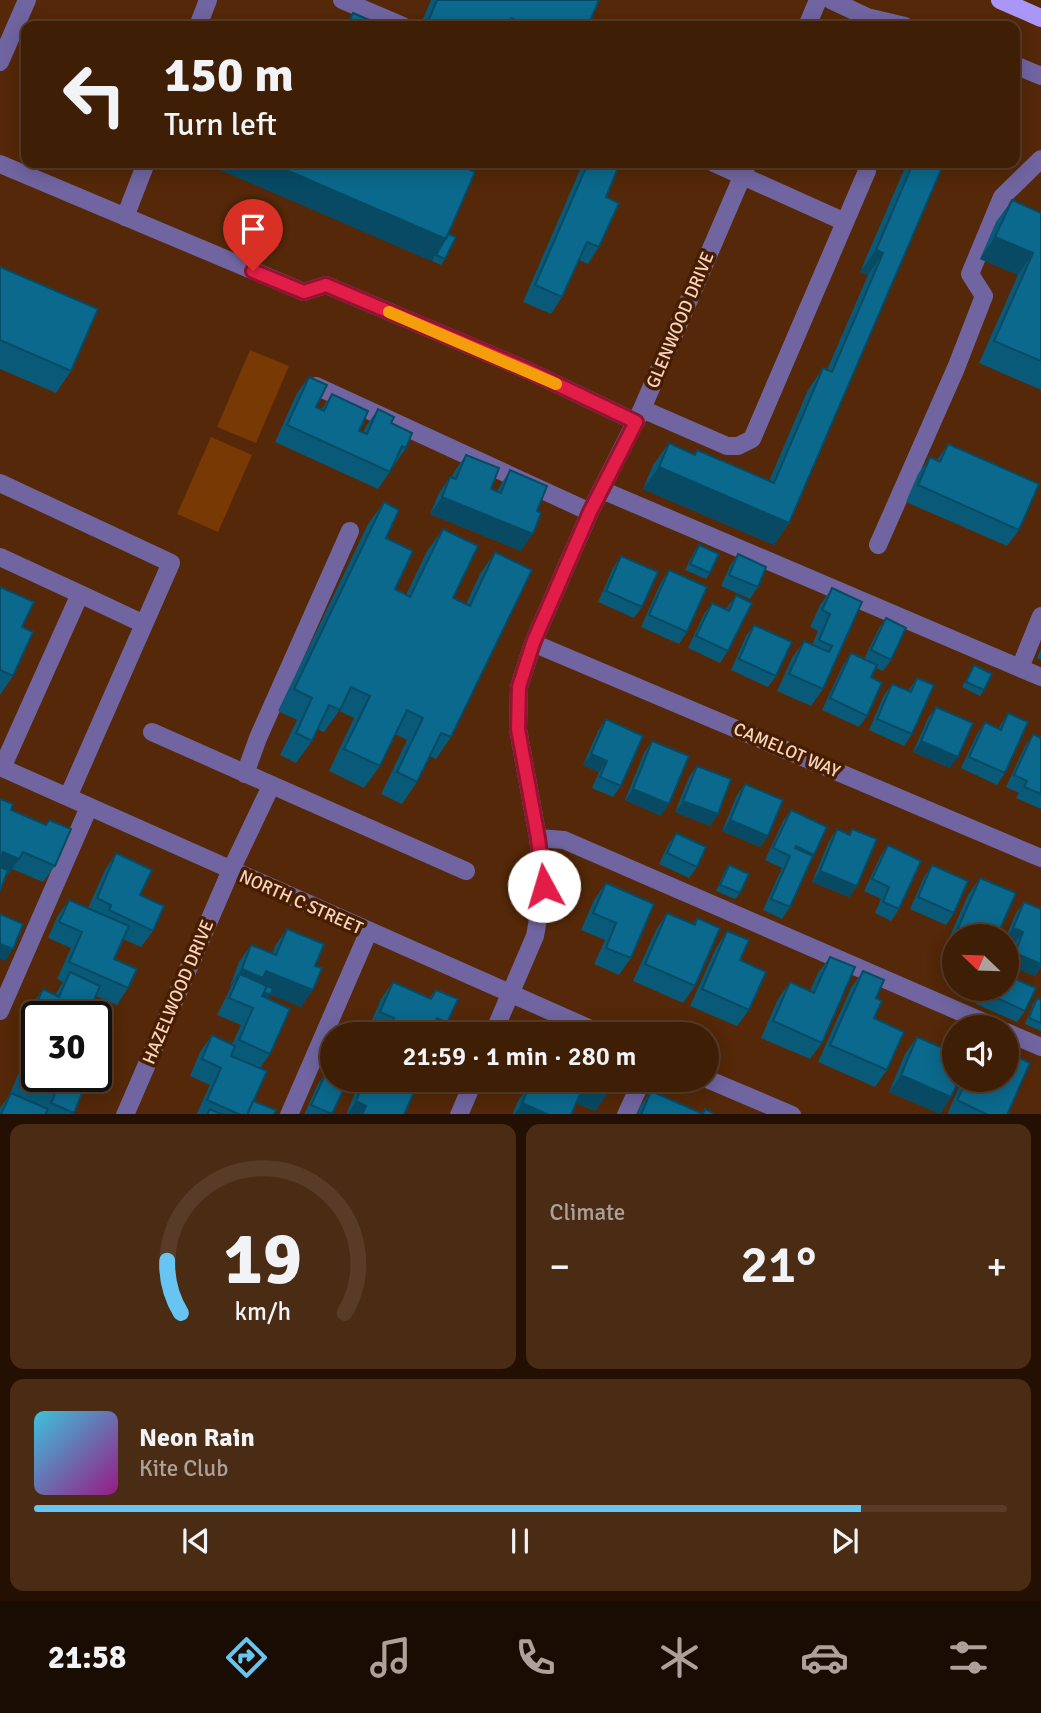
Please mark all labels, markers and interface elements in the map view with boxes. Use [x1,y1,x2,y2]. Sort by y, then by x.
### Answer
text: 150 m [164,45,294,105]
icon: left [49,49,140,140]
text: Turn left [164,105,277,144]
pin [223,199,283,271]
icon: arrive [234,210,272,248]
street label: GLENWOOD DRIVE [641,249,719,391]
street label: CAMELOT WAY [730,718,844,782]
position arrow [507,849,581,923]
street label: NORTH C STREET [236,865,366,939]
street label: HAZELWOOD DRIVE [138,917,218,1067]
north arrow [942,924,1018,1001]
map controls [942,924,1019,1092]
speed limit sign: 30 [21,1001,112,1092]
button: sound [942,1015,1019,1092]
text: 21:59 · 1 min · 280 m [403,1041,636,1073]
text: Climate [550,1198,625,1227]
text: 19 [223,1215,302,1304]
text: 21° [740,1233,816,1297]
text: − [550,1243,570,1290]
text: + [986,1243,1007,1290]
text: km/h [234,1295,291,1326]
text: Neon Rain [139,1422,255,1454]
text: Kite Club [139,1454,228,1483]
icon: previous [177,1522,215,1560]
icon: pause [501,1522,539,1560]
icon: next [826,1522,864,1560]
icon: directions [222,1633,271,1682]
icon: music [366,1633,415,1682]
icon: phone [511,1633,560,1682]
icon: climate [655,1633,704,1682]
icon: car [800,1633,849,1682]
icon: filters [944,1633,993,1682]
text: 21:58 [48,1638,126,1677]

